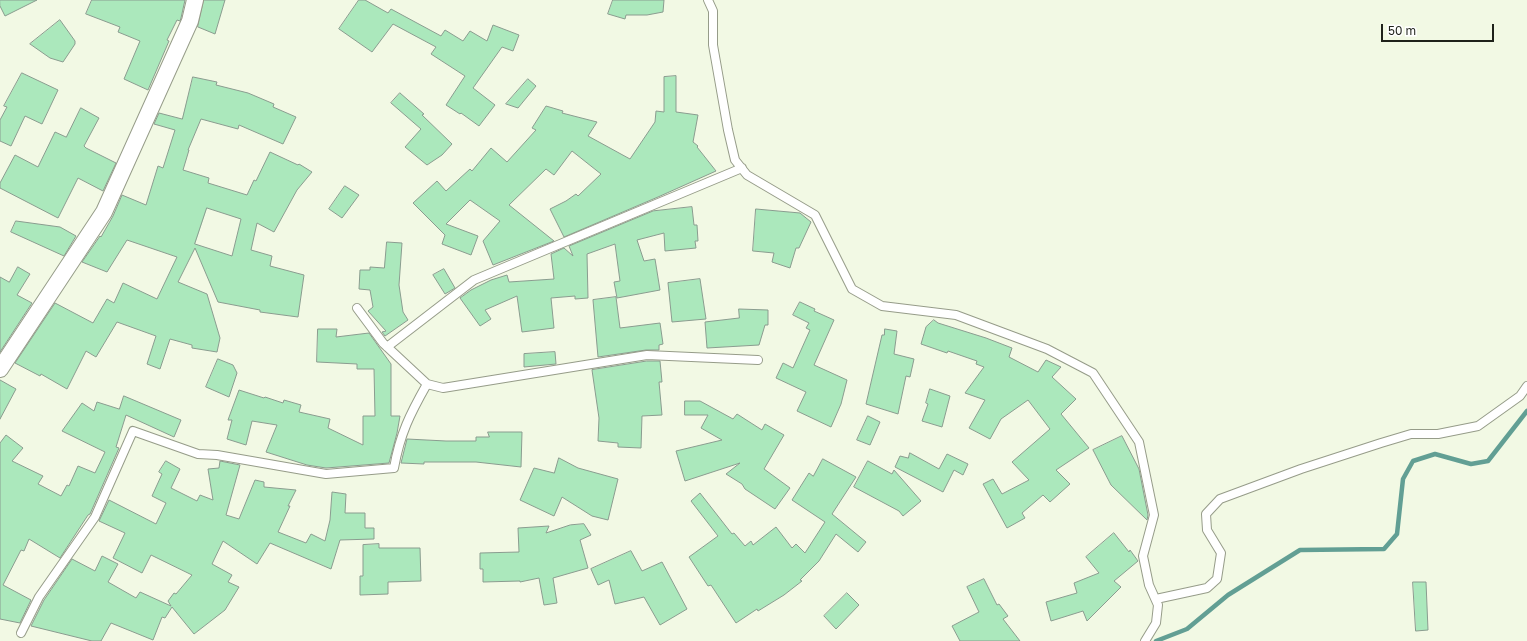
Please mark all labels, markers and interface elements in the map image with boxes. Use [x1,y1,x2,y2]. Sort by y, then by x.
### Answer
scale bar [1383,16,1496,42]
text: 50 m [1388,23,1416,38]

